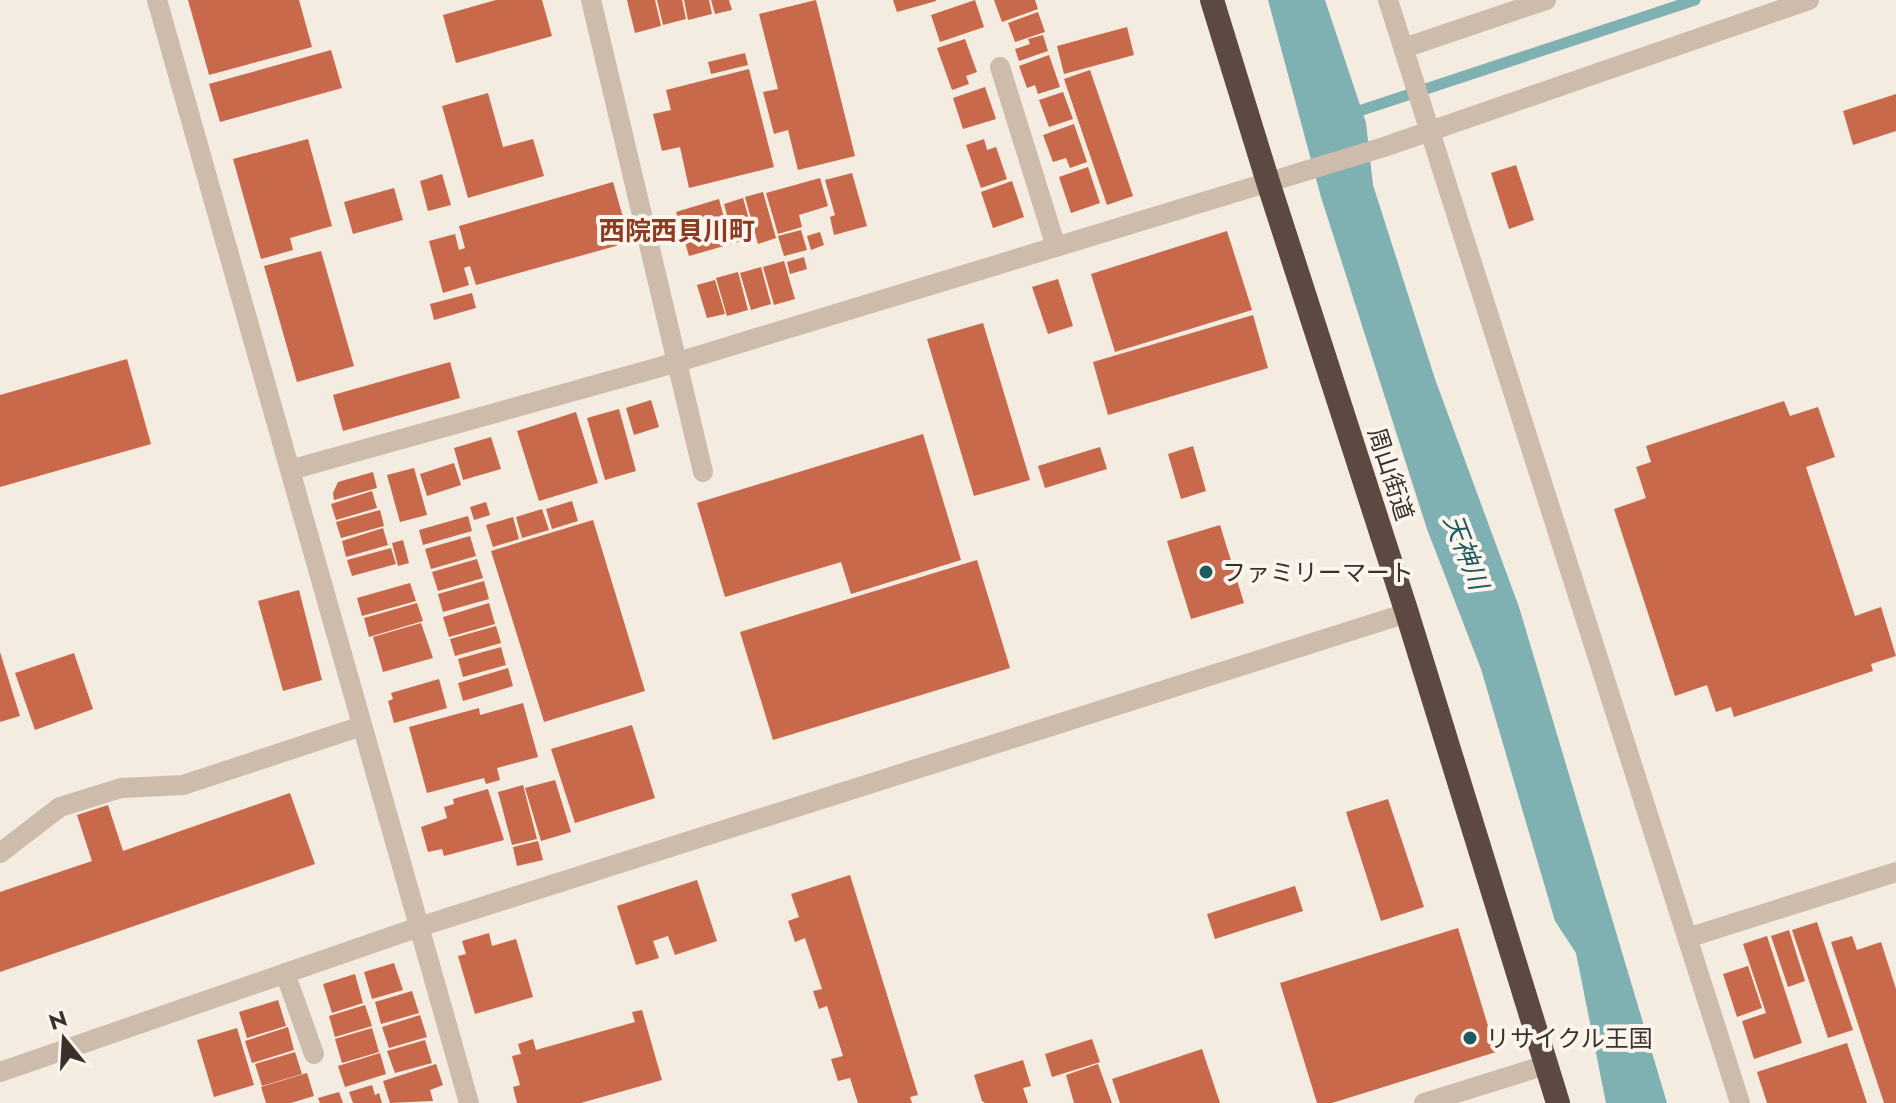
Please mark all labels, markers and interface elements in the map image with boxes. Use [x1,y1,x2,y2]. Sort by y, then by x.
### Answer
district label: 西院西貝川町 [599,212,755,250]
street label: 周山街道 [1360,423,1422,525]
water label: 天神川 [1434,509,1499,598]
place label: ファミリーマート [1222,555,1414,590]
marker: ファミリーマート [1197,563,1215,581]
north arrow [24,999,104,1079]
text: N [45,1002,71,1038]
place label: リサイクル王国 [1486,1021,1653,1056]
marker: リサイクル王国 [1461,1029,1479,1047]

